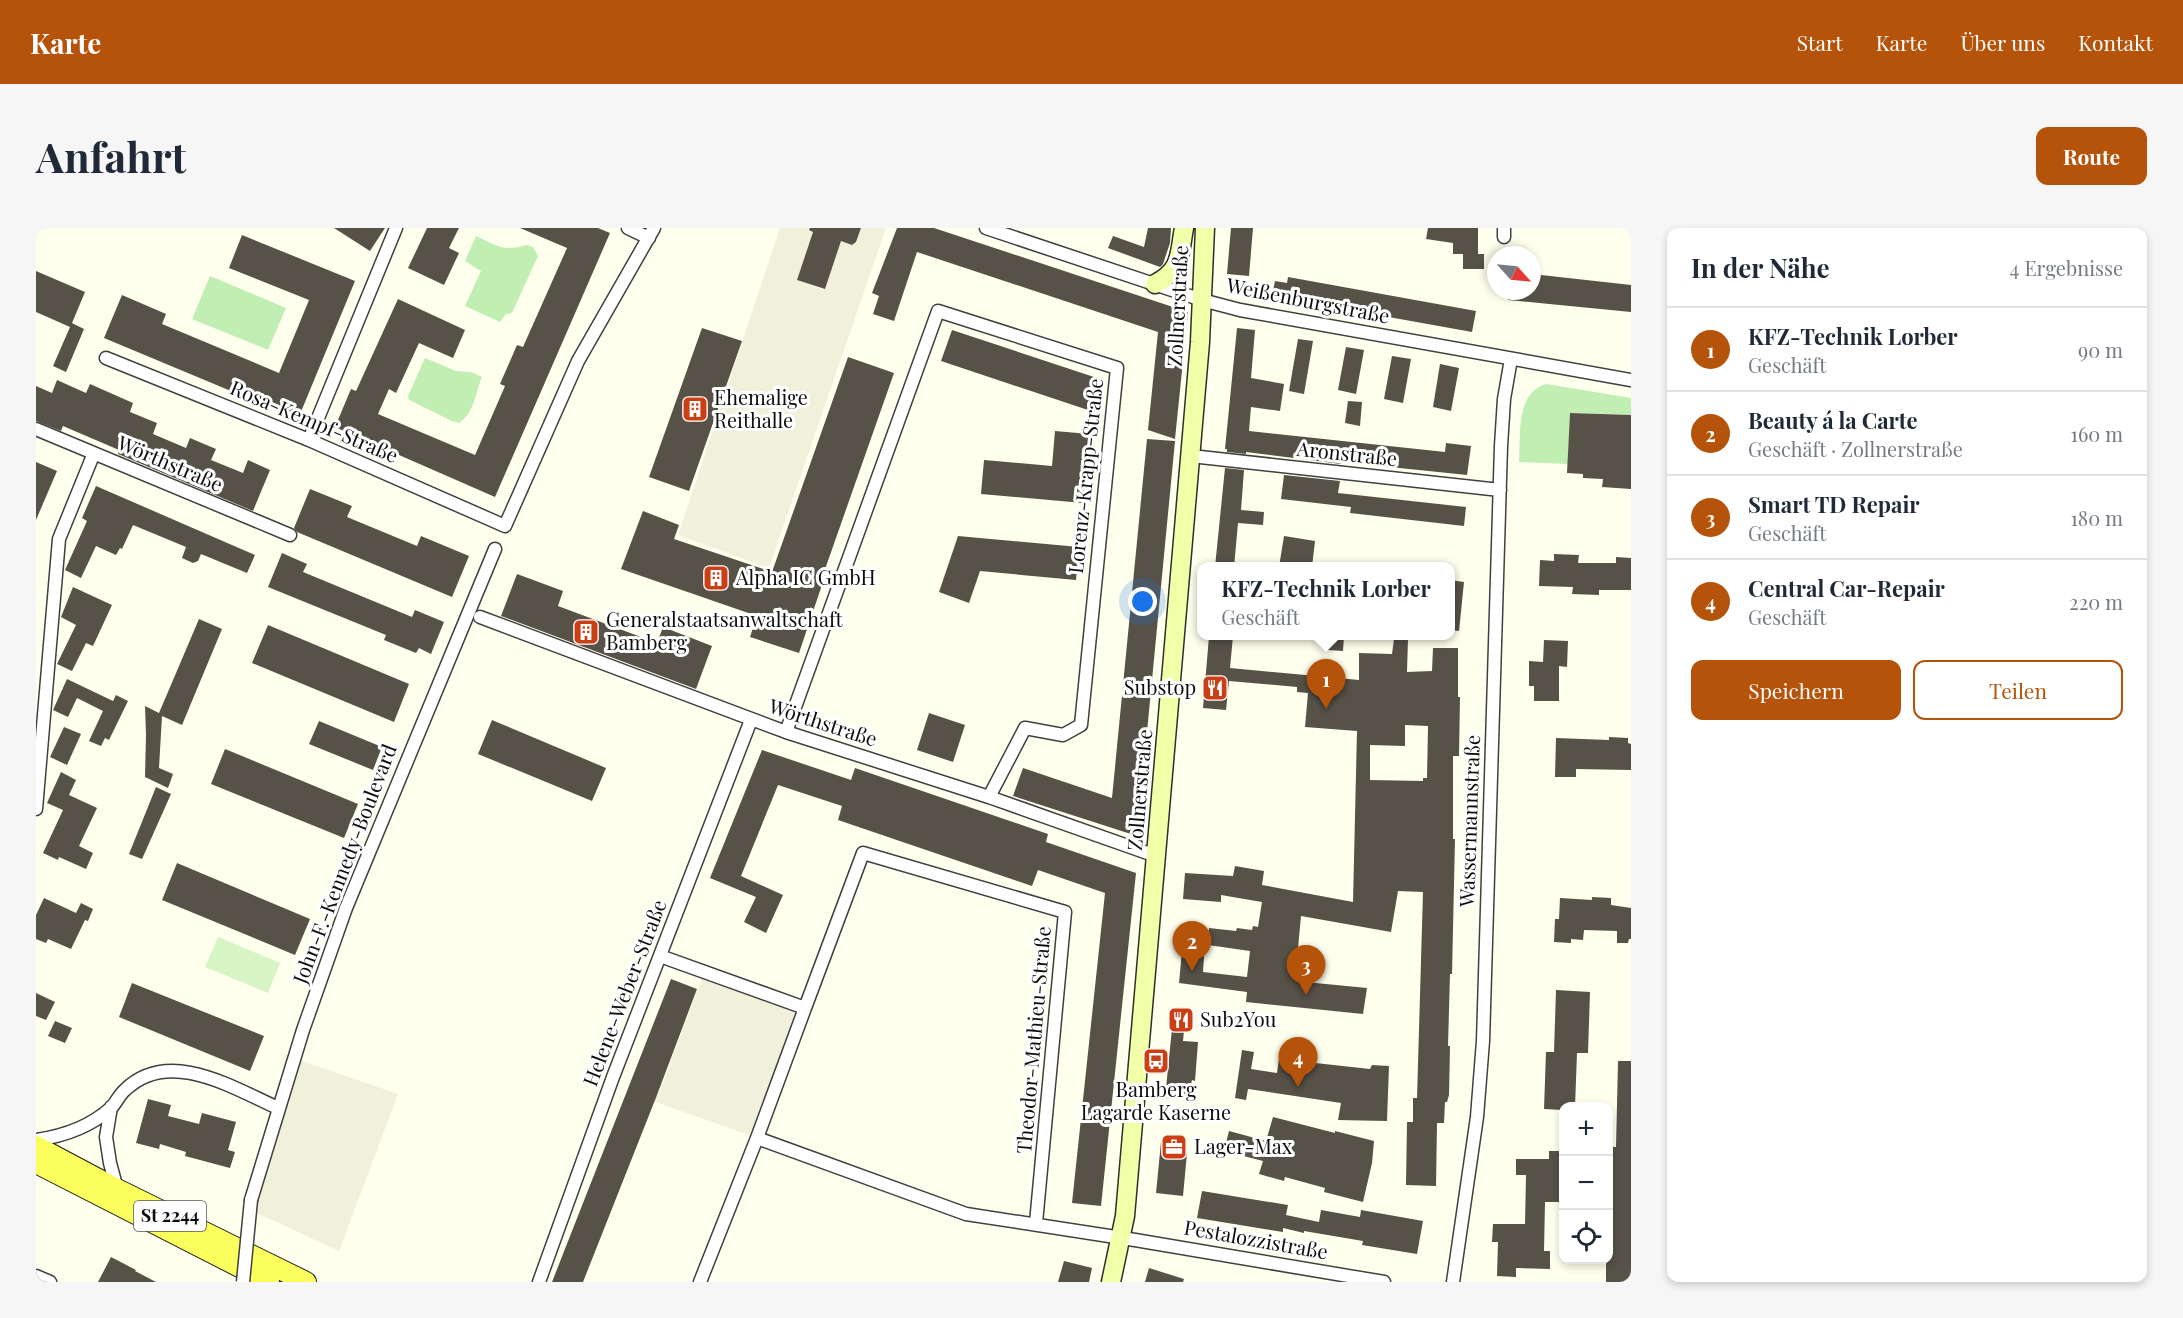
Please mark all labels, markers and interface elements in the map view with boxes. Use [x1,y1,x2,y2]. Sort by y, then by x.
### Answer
text: Karte [30,24,101,61]
text: Start [1797,28,1843,56]
text: Karte [1876,28,1927,56]
text: Über uns [1960,28,2045,56]
text: Kontakt [2078,28,2153,56]
button: Route [2036,127,2147,185]
text: Anfahrt [36,128,186,184]
street label: Zollnerstraße [1160,244,1193,367]
north arrow [1487,246,1541,300]
text: In der Nähe [1691,250,1830,285]
text: 4 Ergebnisse [2010,254,2123,281]
street label: Weißenburgstraße [1224,270,1392,329]
text: KFZ-Technik Lorber [1748,321,1958,351]
text: 1 [1707,336,1714,363]
text: 90 m [2078,336,2123,363]
text: Geschäft [1748,351,1826,378]
street label: Rosa-Kempf-Straße [227,373,403,468]
street label: Lorenz-Krapp-Straße [1061,377,1108,575]
place label: Ehemalige Reithalle [714,383,808,433]
building icon: Ehemalige Reithalle [680,394,710,424]
text: Beauty á la Carte [1748,405,1918,435]
text: 2 [1705,420,1716,447]
text: 160 m [2071,420,2123,447]
street label: Wörthstraße [113,428,227,497]
street label: Aronstraße [1295,434,1399,471]
text: Geschäft · Zollnerstraße [1748,435,1963,462]
text: Smart TD Repair [1748,489,1920,519]
text: 3 [1706,504,1715,531]
text: 180 m [2070,504,2123,531]
text: Geschäft [1748,519,1826,546]
popup [1197,562,1455,640]
building icon: Alpha IC GmbH [701,563,731,593]
place label: Alpha IC GmbH [735,563,876,590]
text: KFZ-Technik Lorber [1221,573,1431,603]
text: Central Car-Repair [1748,573,1945,603]
your location [1128,587,1157,616]
text: 4 [1705,588,1716,615]
text: 220 m [2069,588,2123,615]
text: Geschäft [1221,603,1300,630]
text: Geschäft [1748,603,1826,630]
place label: Generalstaatsanwaltschaft Bamberg [606,605,844,655]
building icon: Generalstaatsanwaltschaft Bamberg [571,617,601,647]
pin: 1 [1306,660,1346,709]
button: Speichern [1691,660,1901,720]
button: Teilen [1913,660,2123,720]
place label: Substop [1124,673,1196,700]
restaurant icon: Substop [1200,673,1230,703]
street label: Wörthstraße [765,691,881,752]
street label: Zollnerstraße [1120,728,1157,852]
street label: Wassermannstraße [1452,734,1485,908]
street label: John-F.-Kennedy-Boulevard [285,740,402,988]
street label: Helene-Weber-Straße [576,895,672,1090]
pin: 2 [1172,922,1212,971]
street label: Theodor-Mathieu-Straße [1009,925,1056,1155]
pin: 3 [1286,946,1326,995]
restaurant icon: Sub2You [1166,1005,1196,1035]
place label: Sub2You [1200,1005,1277,1032]
pin: 4 [1278,1038,1318,1087]
bus stop icon: Bamberg Lagarde Kaserne [1141,1046,1171,1076]
place label: Bamberg Lagarde Kaserne [1081,1075,1231,1125]
map controls [1559,1102,1613,1264]
button: + [1559,1102,1613,1156]
office icon: Lager-Max [1159,1132,1189,1162]
place label: Lager-Max [1194,1132,1293,1159]
button: − [1559,1156,1613,1210]
road number: St 2244 [134,1201,206,1231]
button: locate [1559,1210,1613,1264]
street label: Pestalozzistraße [1182,1213,1330,1264]

